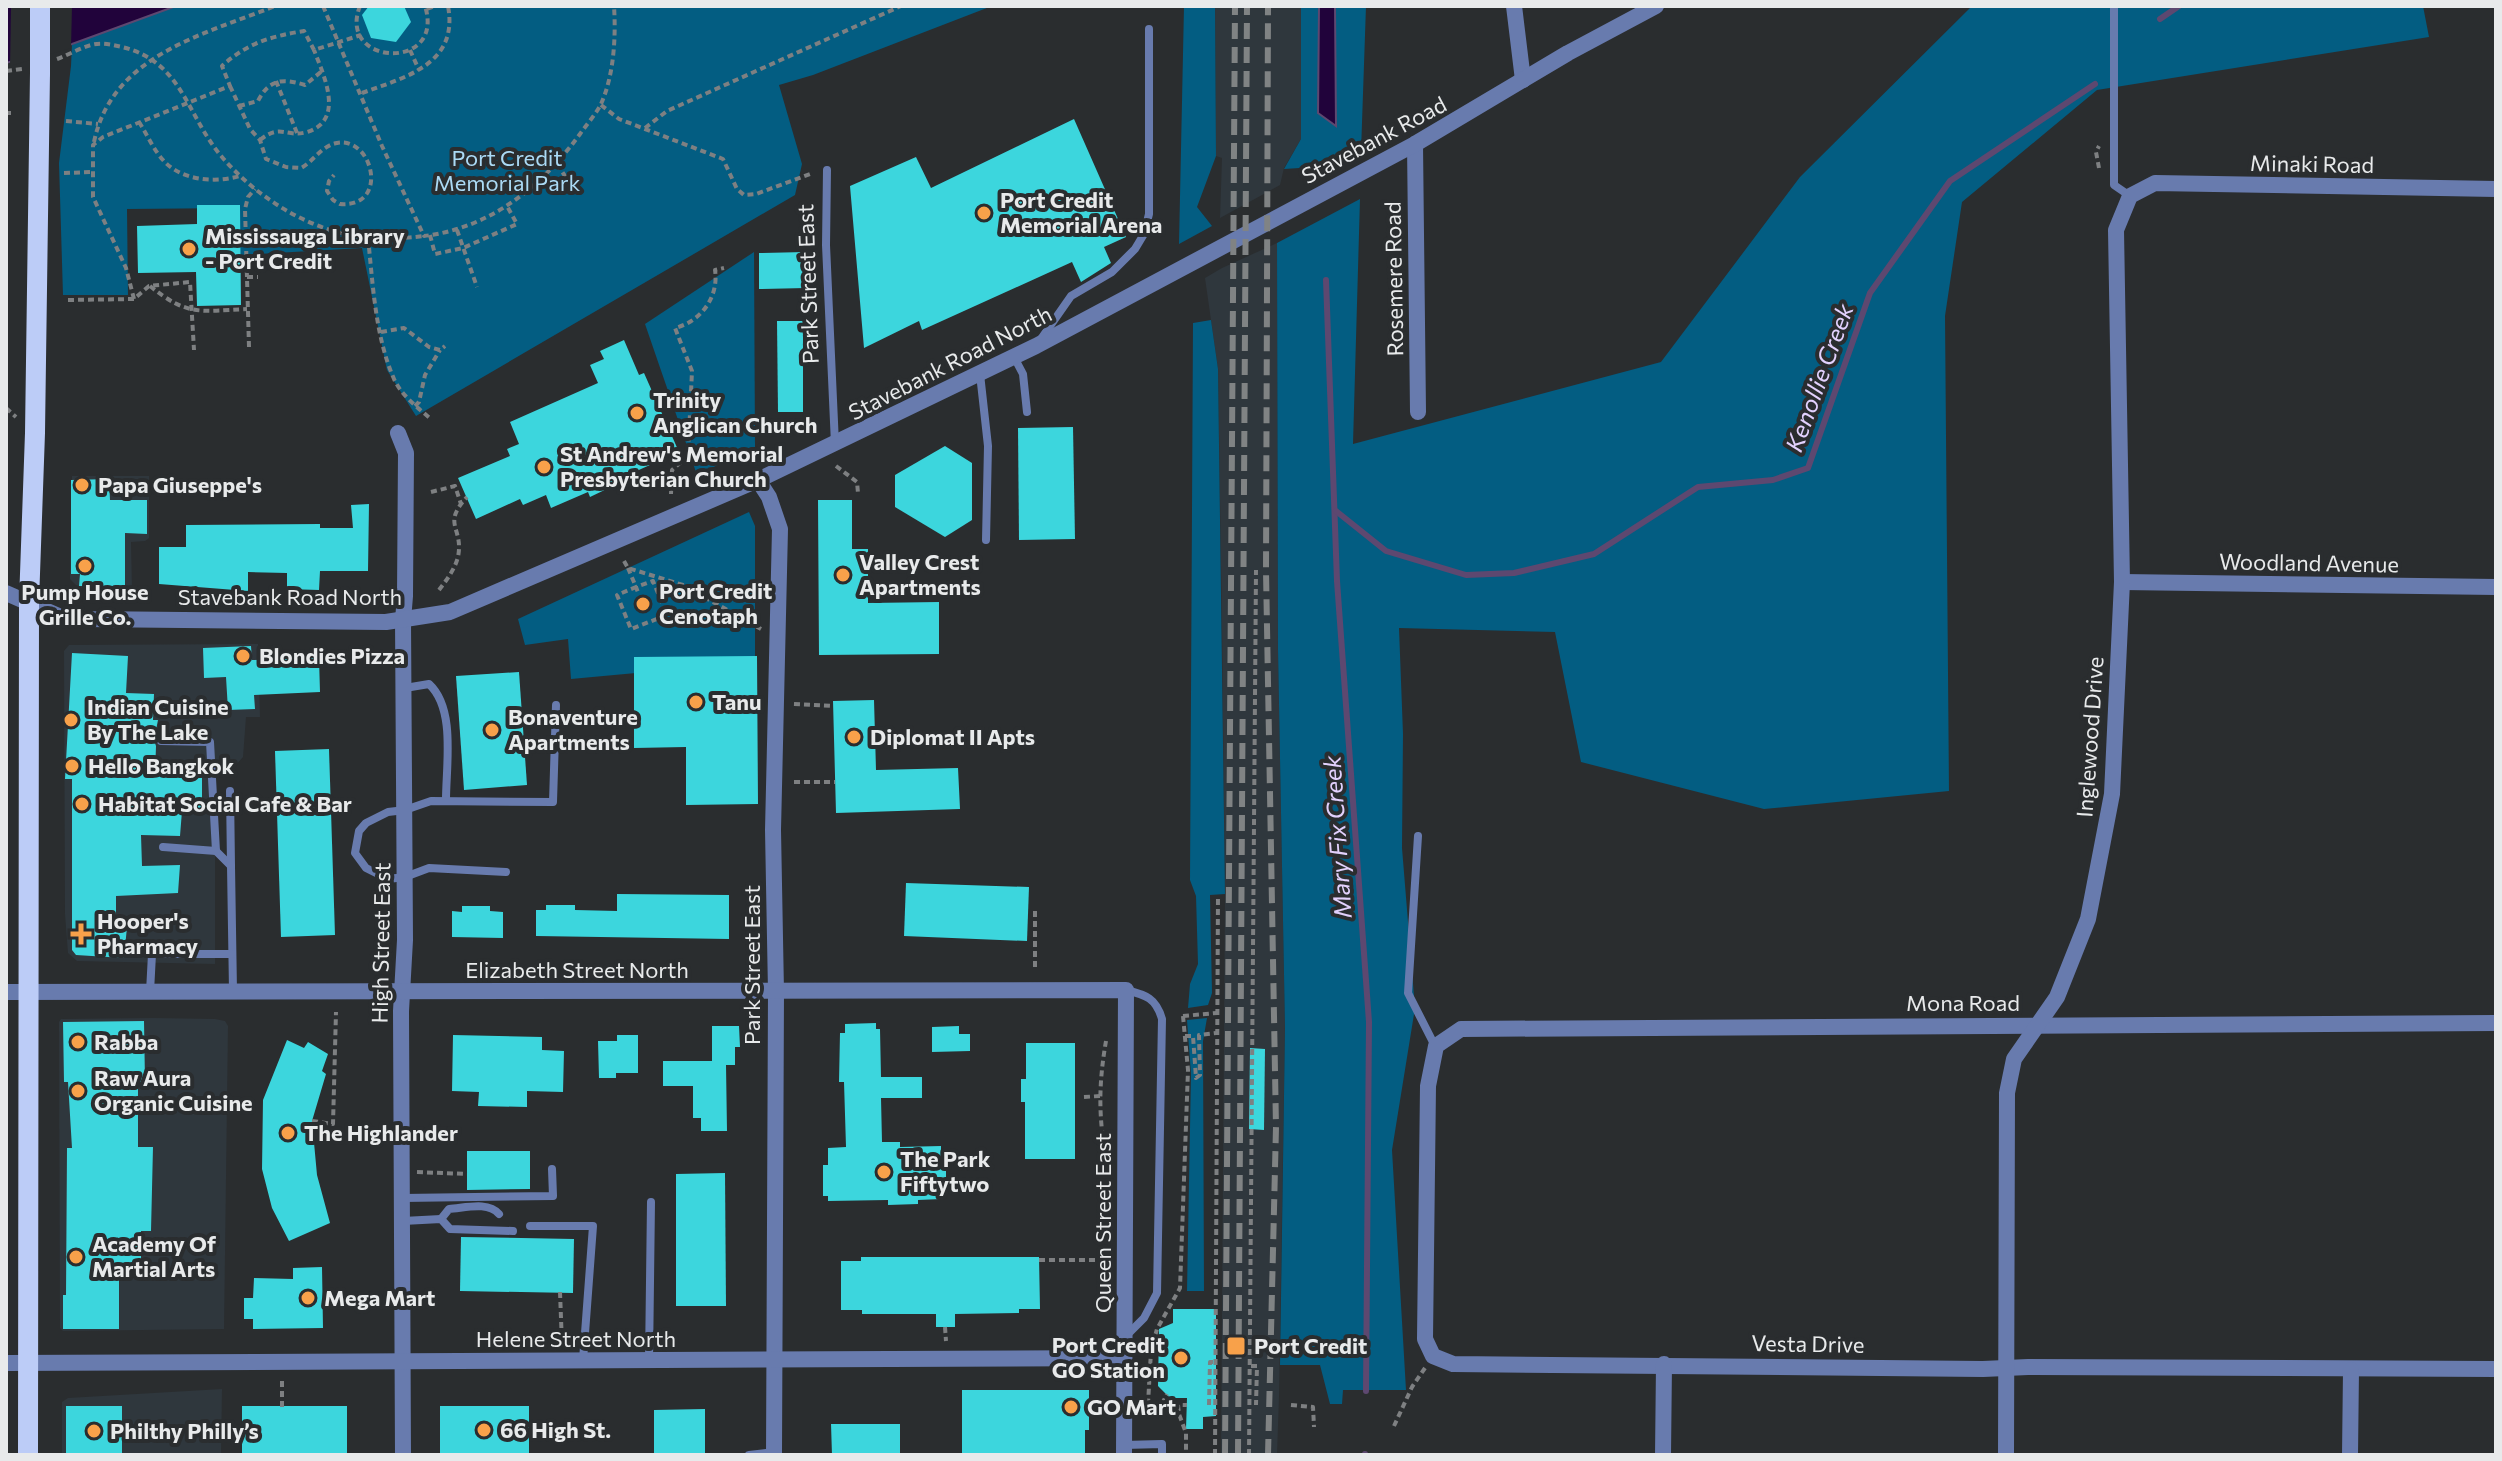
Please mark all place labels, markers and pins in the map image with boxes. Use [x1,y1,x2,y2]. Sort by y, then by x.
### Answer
place label: Port Credit Memorial Arena [1000,186,1162,238]
marker: Port Credit Memorial Arena [975,204,993,222]
place label: Mississauga Library - Port Credit [205,222,405,274]
marker: Mississauga Library - Port Credit [180,240,198,258]
place label: Trinity Anglican Church [653,386,817,438]
marker: Trinity Anglican Church [628,404,646,422]
place label: St Andrew's Memorial Presbyterian Church [560,440,783,492]
marker: St Andrew's Memorial Presbyterian Church [535,458,553,476]
place label: Papa Giuseppe's [98,471,262,498]
marker: Papa Giuseppe's [73,476,91,494]
place label: Valley Crest Apartments [859,548,981,600]
marker: Pump House Grille Co. [76,557,94,575]
marker: Valley Crest Apartments [834,566,852,584]
place label: Port Credit Cenotaph [659,577,772,629]
place label: Pump House Grille Co. [21,578,149,630]
marker: Port Credit Cenotaph [634,595,652,613]
place label: Blondies Pizza [259,642,405,669]
marker: Blondies Pizza [234,647,252,665]
place label: Tanu [712,688,762,715]
place label: Indian Cuisine By The Lake [87,693,229,745]
marker: Tanu [687,693,705,711]
place label: Bonaventure Apartments [508,703,638,755]
marker: Indian Cuisine By The Lake [62,711,80,729]
marker: Bonaventure Apartments [483,721,501,739]
place label: Diplomat II Apts [870,723,1035,750]
marker: Diplomat II Apts [845,728,863,746]
place label: Hello Bangkok [88,752,235,779]
marker: Hello Bangkok [63,757,81,775]
place label: Habitat Social Cafe & Bar [98,790,352,817]
marker: Habitat Social Cafe & Bar [73,795,91,813]
place label: Hooper's Pharmacy [97,907,198,959]
marker: Hooper's Pharmacy [72,925,90,943]
place label: Rabba [94,1028,158,1055]
marker: Rabba [69,1033,87,1051]
place label: Raw Aura Organic Cuisine [94,1064,253,1116]
marker: Raw Aura Organic Cuisine [69,1082,87,1100]
place label: The Highlander [304,1119,458,1146]
marker: The Highlander [279,1124,297,1142]
place label: The Park Fiftytwo [900,1145,991,1197]
marker: The Park Fiftytwo [875,1163,893,1181]
place label: Academy Of Martial Arts [92,1230,217,1282]
marker: Academy Of Martial Arts [67,1248,85,1266]
place label: Mega Mart [324,1284,435,1311]
marker: Mega Mart [299,1289,317,1307]
place label: Port Credit GO Station [1052,1331,1165,1383]
place label: Port Credit [1254,1332,1367,1359]
marker: Port Credit [1225,1335,1247,1357]
marker: Port Credit GO Station [1172,1349,1190,1367]
place label: GO Mart [1087,1393,1176,1420]
marker: GO Mart [1062,1398,1080,1416]
place label: 66 High St. [500,1416,611,1443]
place label: Philthy Philly’s [110,1417,259,1444]
marker: 66 High St. [475,1421,493,1439]
marker: Philthy Philly’s [85,1422,103,1440]

